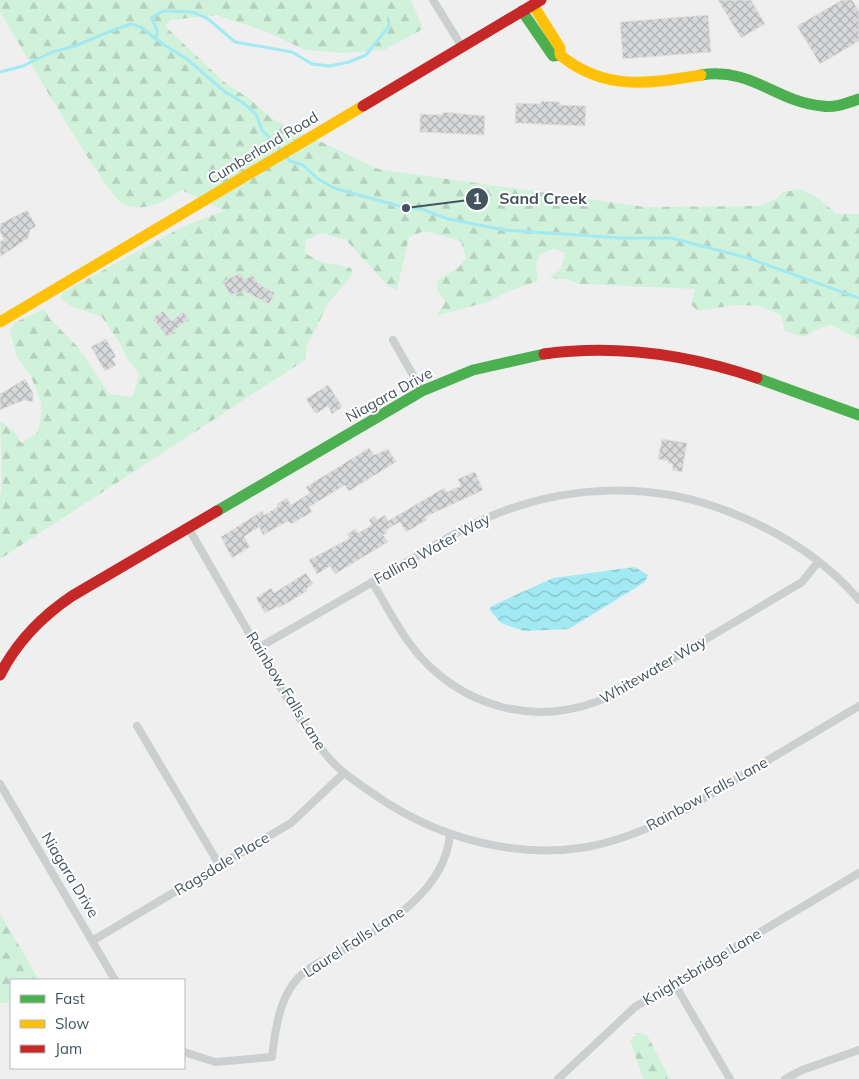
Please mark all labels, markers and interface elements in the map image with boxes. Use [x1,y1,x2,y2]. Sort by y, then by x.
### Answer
street label: Cumberland Road [204,107,321,188]
callout: Sand Creek [464,183,597,214]
text: Sand Creek [499,188,588,208]
text: 1 [472,189,482,208]
street label: Niagara Drive [342,363,435,426]
street label: Falling Water Way [370,509,493,588]
street label: Rainbow Falls Lane [242,628,330,753]
street label: Whitewater Way [596,631,709,708]
street label: Rainbow Falls Lane [643,752,771,835]
street label: Ragsdale Place [171,828,273,899]
street label: Niagara Drive [37,829,103,921]
street label: Laurel Falls Lane [300,902,408,981]
street label: Knightsbridge Lane [639,924,764,1009]
legend [10,979,185,1069]
text: Fast [55,989,85,1008]
text: Slow [55,1014,89,1033]
text: Jam [55,1039,82,1058]

